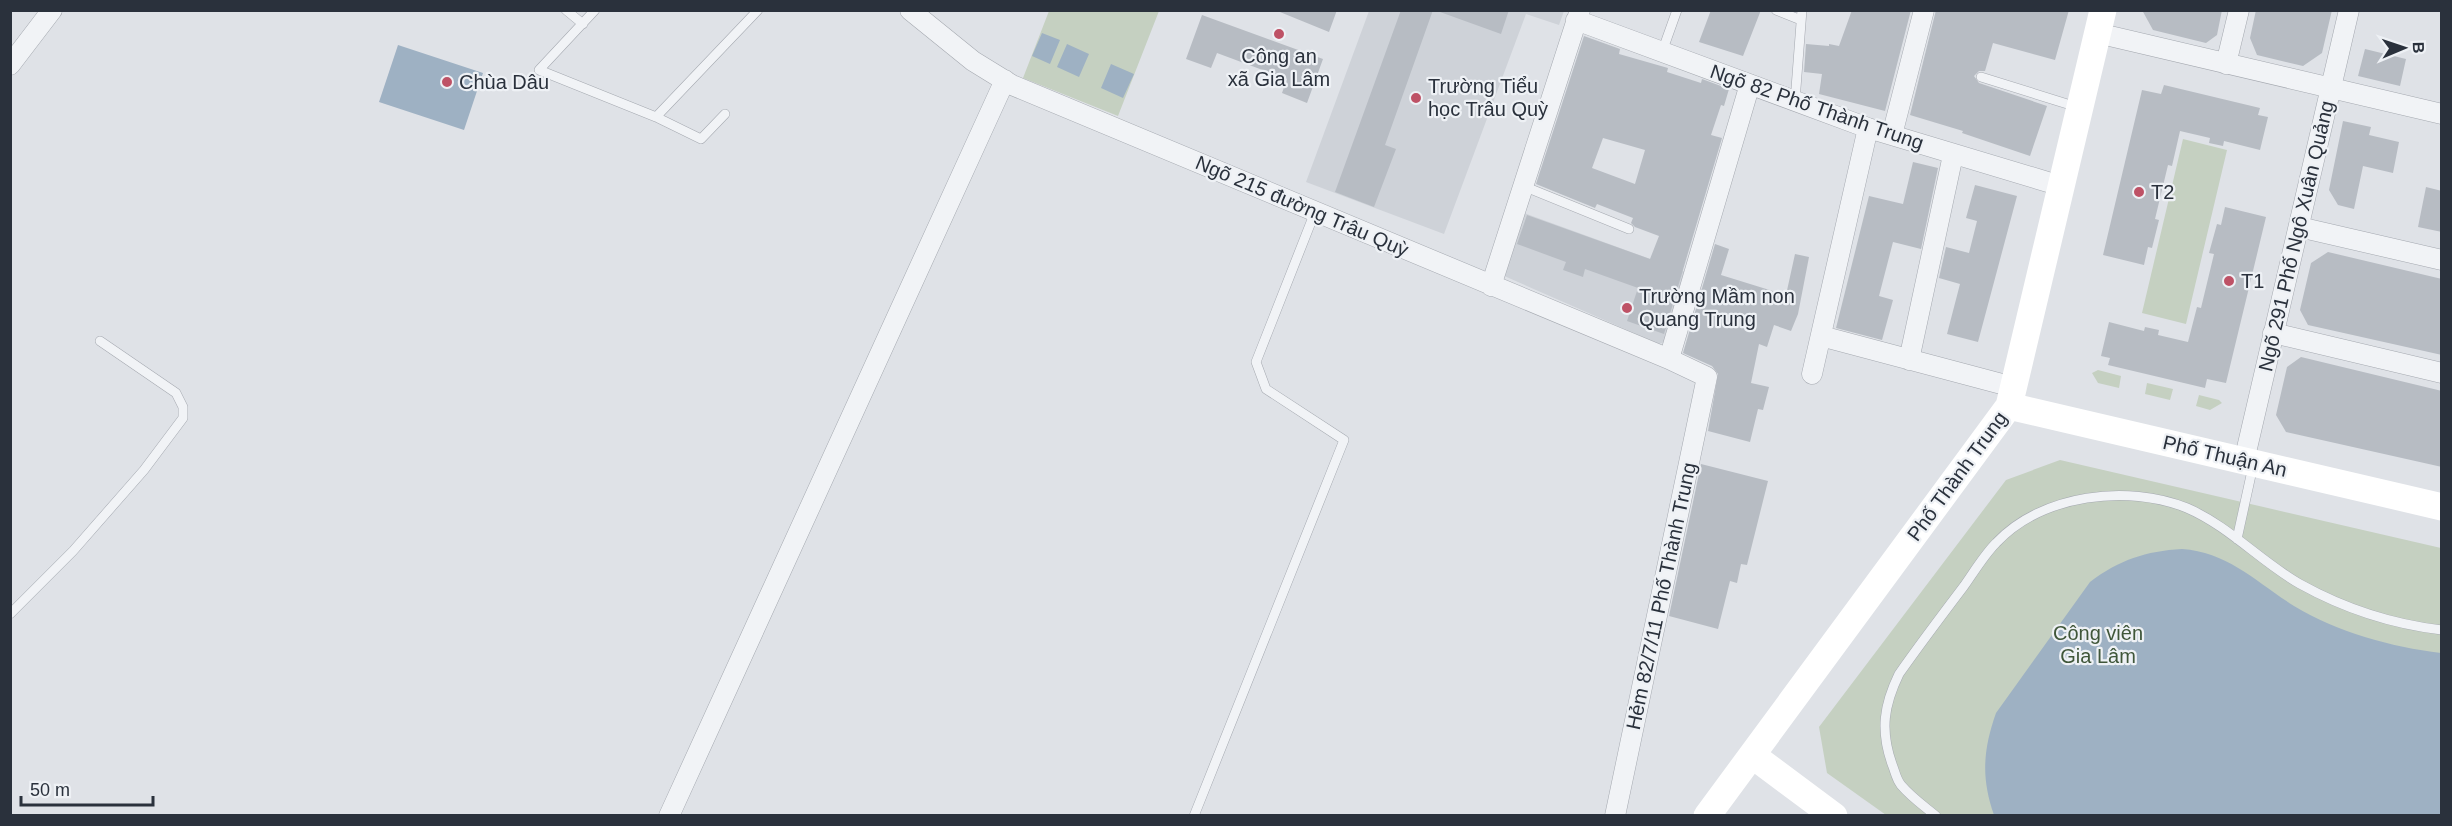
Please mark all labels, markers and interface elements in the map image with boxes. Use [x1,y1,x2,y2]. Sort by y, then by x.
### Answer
north arrow [2374,18,2434,78]
marker: Công an xã Gia Lâm [1272,27,1286,41]
text: B [2410,41,2427,54]
place label: Công an xã Gia Lâm [1228,45,1330,90]
street label: Ngõ 82 Phố Thành Trung [1707,60,1927,154]
place label: Chùa Dâu [459,71,549,93]
marker: Chùa Dâu [440,75,454,89]
place label: Trường Tiểu học Trâu Quỳ [1428,75,1548,120]
marker: Trường Tiểu học Trâu Quỳ [1409,91,1423,105]
street label: Ngõ 291 Phố Ngô Xuân Quảng [2254,99,2338,373]
street label: Ngõ 215 đường Trâu Quỳ [1192,151,1412,261]
place label: T2 [2151,181,2174,203]
marker: T2 [2132,185,2146,199]
place label: T1 [2241,270,2264,292]
marker: T1 [2222,274,2236,288]
place label: Trường Mầm non Quang Trung [1639,285,1795,330]
marker: Trường Mầm non Quang Trung [1620,301,1634,315]
street label: Phố Thành Trung [1903,407,2011,545]
street label: Phố Thuận An [2161,431,2289,481]
street label: Hẻm 82/7/11 Phố Thành Trung [1622,460,1700,732]
park label: Công viên Gia Lâm [2053,622,2143,667]
scale bar [21,769,153,807]
text: 50 m [30,780,70,800]

